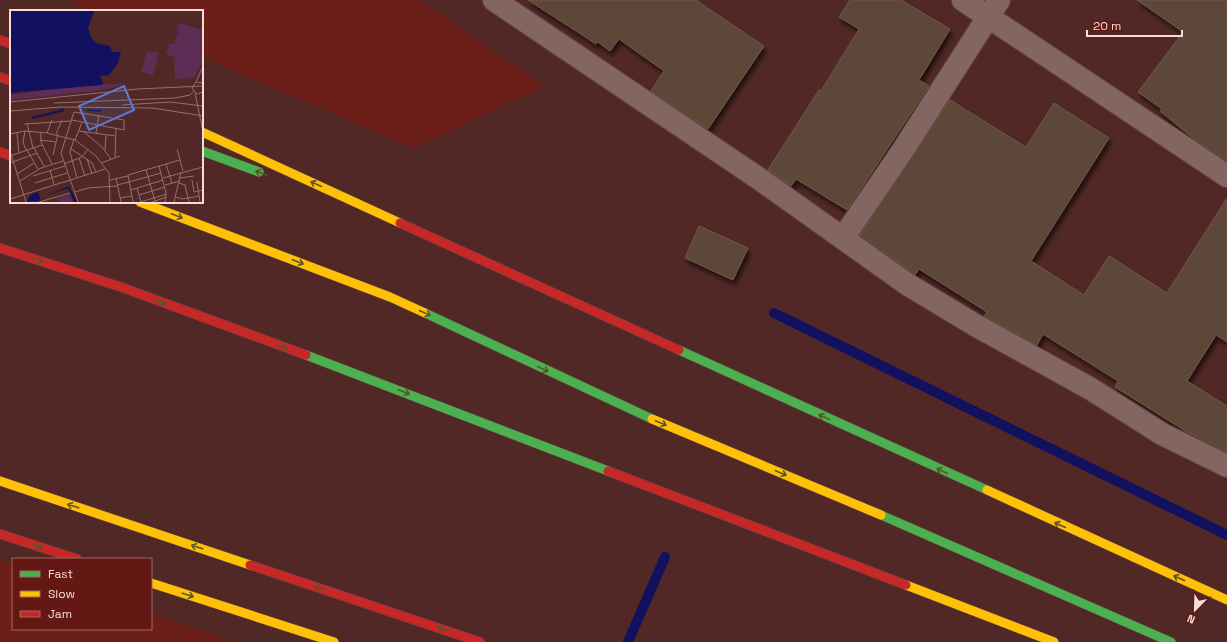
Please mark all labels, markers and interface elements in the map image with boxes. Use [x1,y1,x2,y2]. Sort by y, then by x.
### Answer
inset map [10,10,203,203]
scale bar [1087,12,1182,38]
text: 20 m [1093,18,1121,34]
one-way arrow [255,168,267,176]
one-way arrow [311,180,323,187]
one-way arrow [170,212,182,220]
one-way arrow [30,257,43,264]
one-way arrow [292,258,304,266]
one-way arrow [154,298,166,306]
one-way arrow [419,310,431,317]
one-way arrow [275,344,287,352]
one-way arrow [537,366,549,373]
one-way arrow [397,389,409,397]
one-way arrow [818,413,830,420]
one-way arrow [655,419,667,427]
one-way arrow [936,467,948,474]
one-way arrow [774,470,786,477]
one-way arrow [67,502,80,509]
one-way arrow [1055,521,1067,528]
one-way arrow [30,543,43,550]
one-way arrow [190,543,203,550]
legend [12,558,152,630]
text: Fast [48,566,73,582]
one-way arrow [1173,574,1185,582]
one-way arrow [314,584,327,591]
text: Slow [48,586,75,602]
north arrow [1175,590,1215,630]
one-way arrow [181,592,194,599]
text: Jam [48,606,72,622]
text: N [1185,611,1197,627]
one-way arrow [438,625,450,633]

